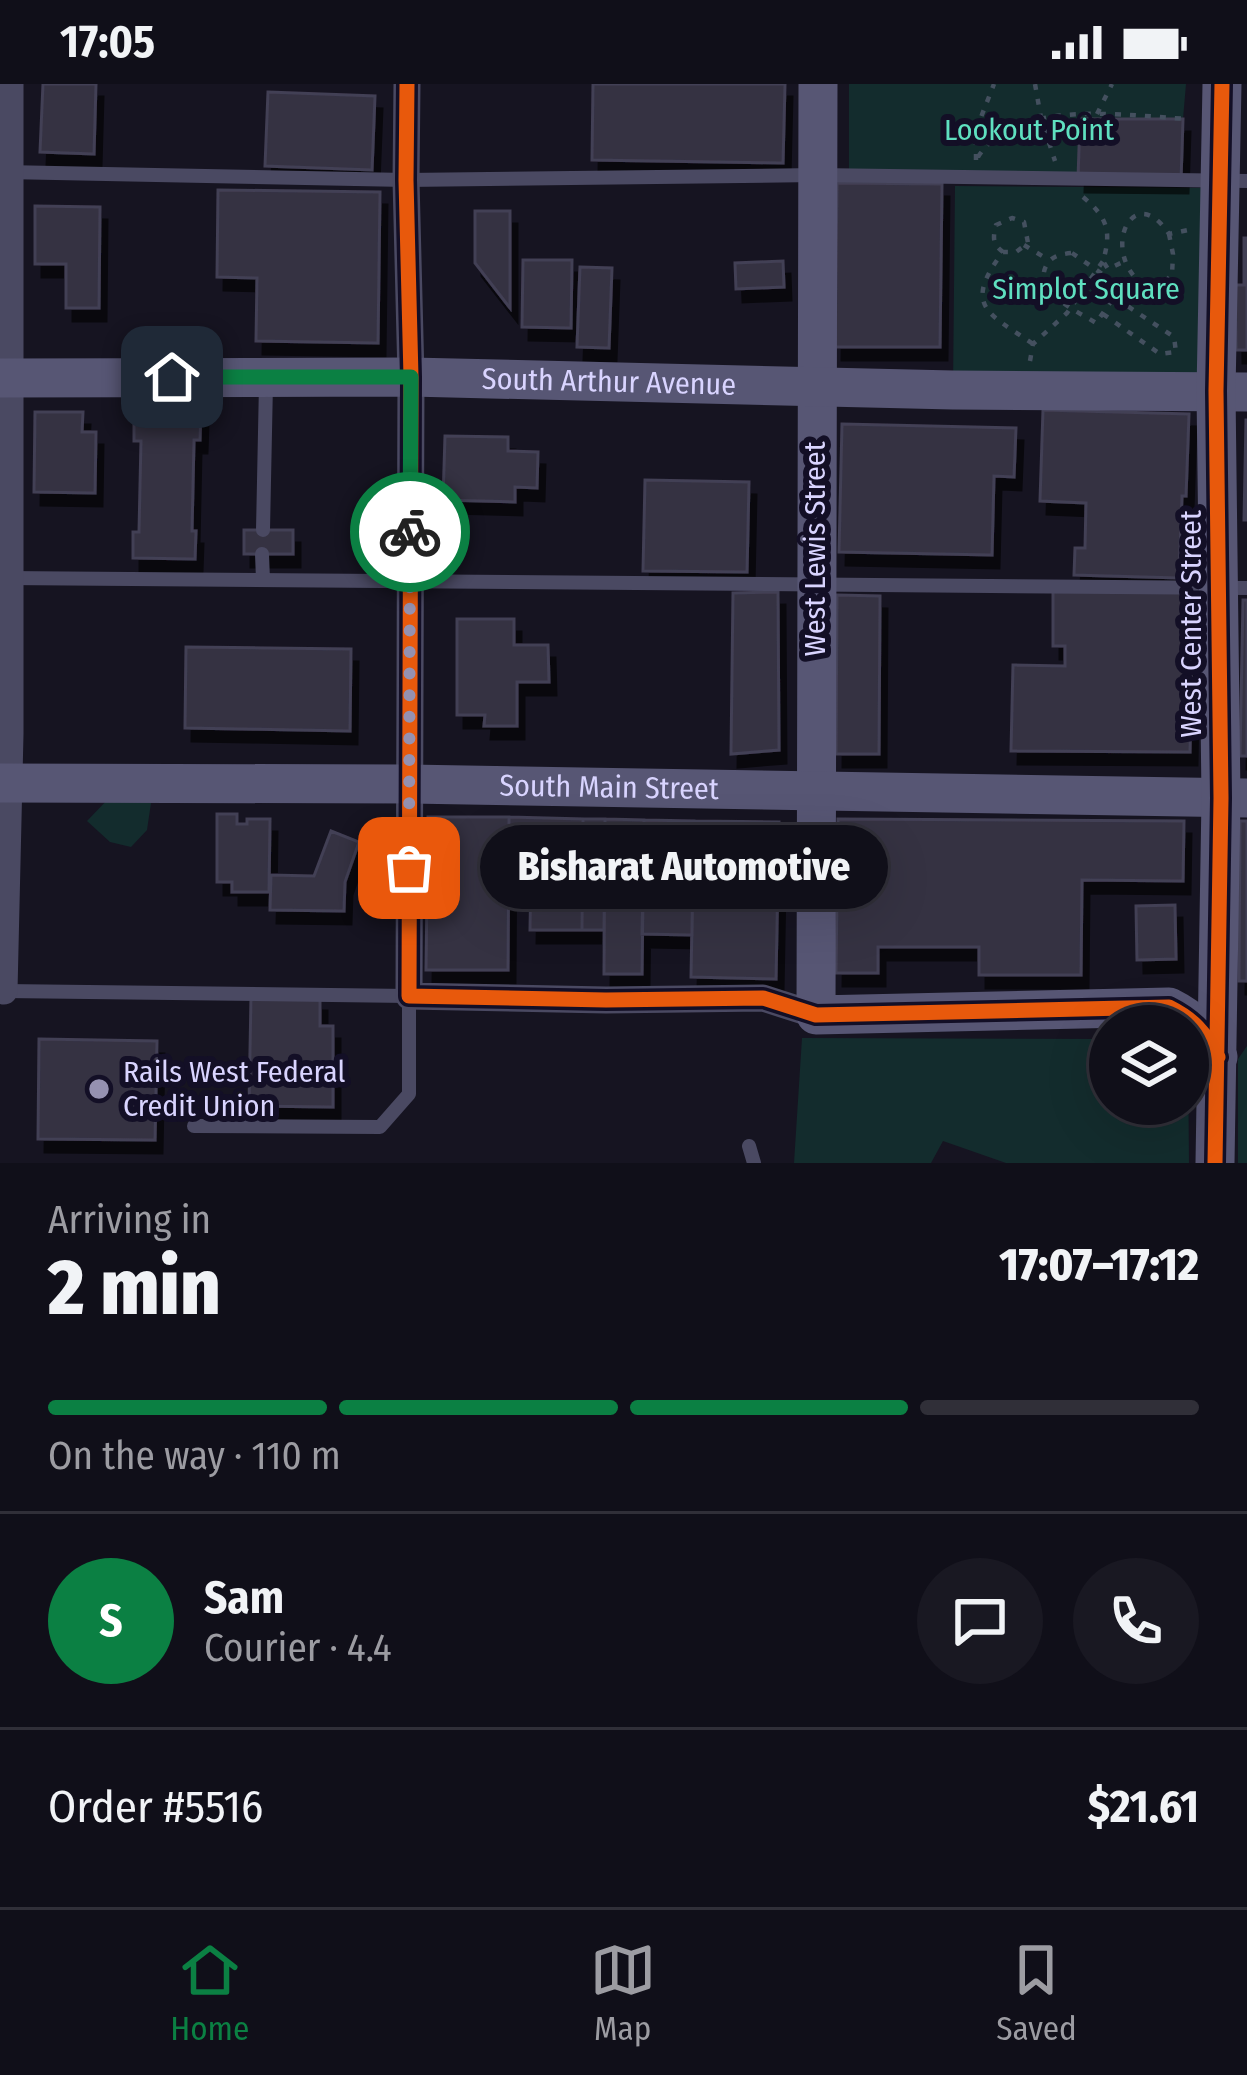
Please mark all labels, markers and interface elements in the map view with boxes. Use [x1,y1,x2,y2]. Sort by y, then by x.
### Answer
text: 17:05 [60,15,155,69]
park label: Lookout Point [944,112,1114,148]
park label: Simplot Square [992,271,1180,307]
pin [121,326,223,428]
icon: home [139,344,205,410]
street label: South Arthur Avenue [481,361,737,403]
street label: West Lewis Street [797,441,833,656]
courier [350,472,470,592]
icon: bike [377,499,443,565]
street label: West Center Street [1173,510,1209,738]
street label: South Main Street [499,768,719,807]
pin [358,817,460,919]
callout: Bisharat Automotive [481,826,889,910]
icon: bag [376,835,442,901]
text: Bisharat Automotive [518,844,850,890]
map controls [1089,1005,1209,1125]
button: layers [1089,1005,1209,1125]
place label: Rails West Federal Credit Union [123,1054,345,1124]
marker: Rails West Federal Credit Union [86,1076,112,1102]
text: Arriving in [48,1197,211,1243]
text: 17:07–17:12 [999,1238,1199,1292]
text: 2 min [48,1241,221,1335]
text: On the way · 110 m [48,1433,341,1479]
button: chat [917,1558,1043,1684]
button: phone [1073,1558,1199,1684]
text: Sam [204,1571,284,1625]
text: S [99,1594,123,1648]
text: Courier · 4.4 [204,1625,392,1671]
text: Order #5516 [48,1780,263,1834]
text: $21.61 [1088,1780,1199,1834]
tab: Home [170,1937,249,2049]
tab: Map [590,1937,656,2049]
tab: Saved [996,1937,1077,2049]

